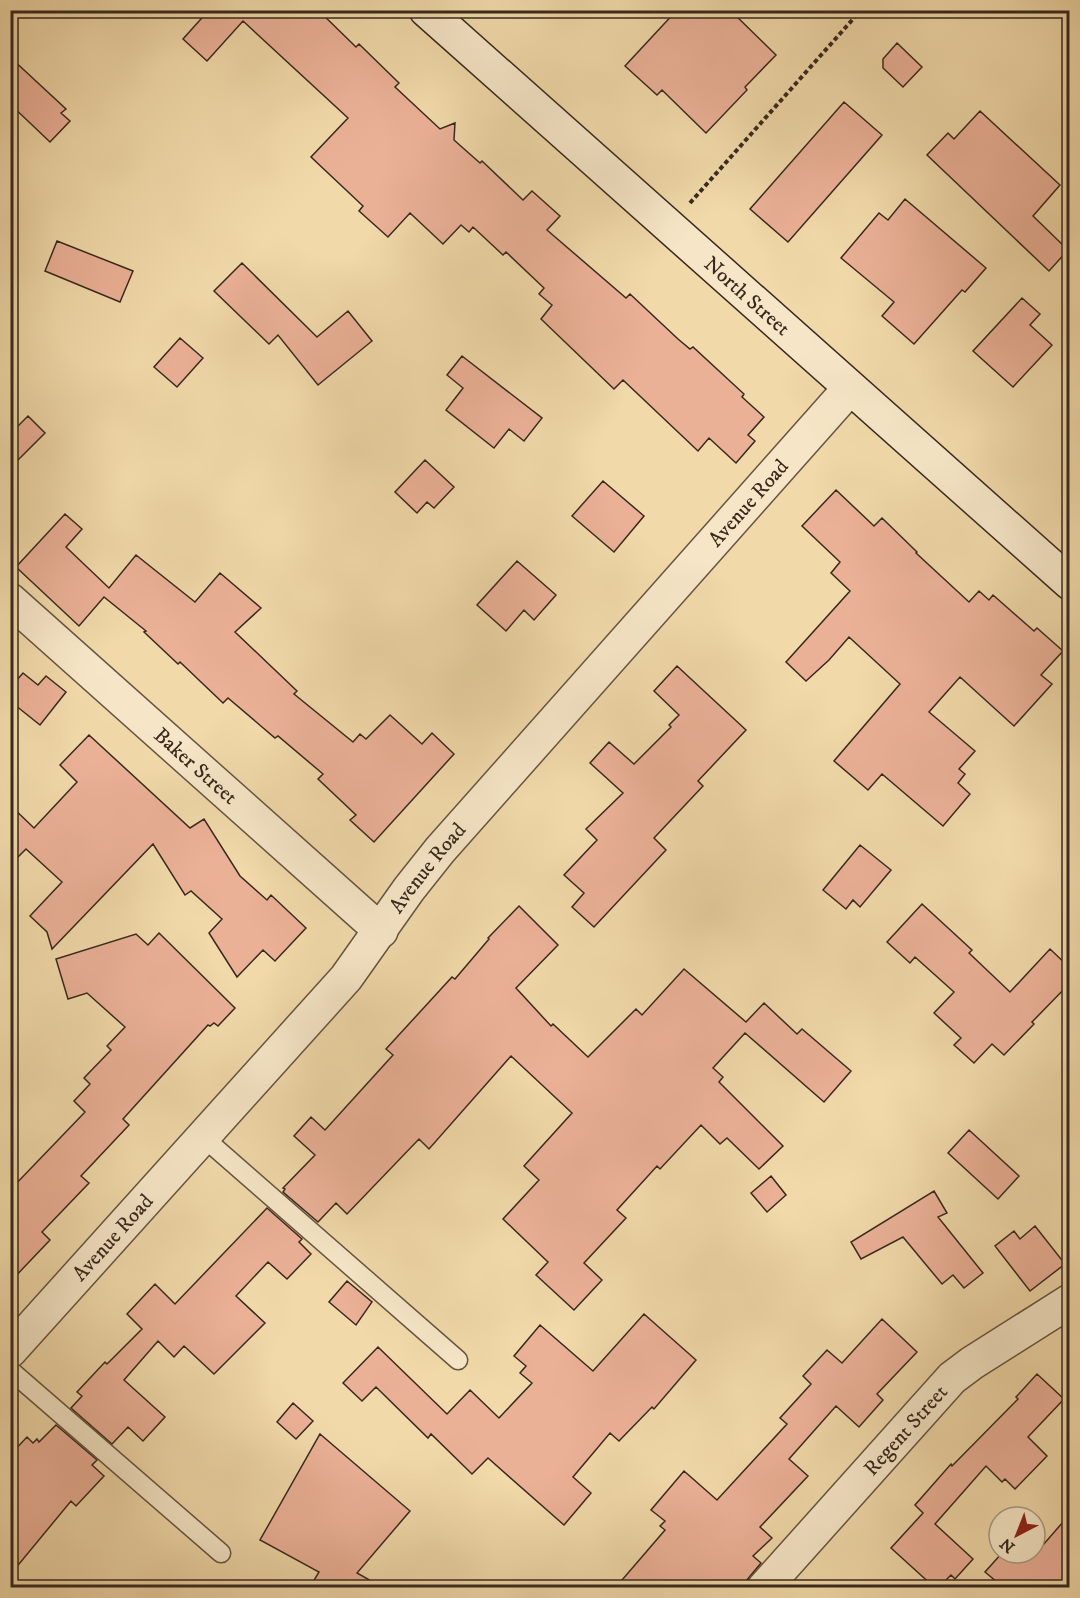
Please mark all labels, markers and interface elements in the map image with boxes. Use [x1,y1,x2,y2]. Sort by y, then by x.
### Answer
street label: North Street [698,251,795,342]
street label: Avenue Road [703,454,795,553]
street label: Baker Street [148,722,242,811]
street label: Avenue Road [384,817,472,919]
street label: Avenue Road [67,1189,159,1287]
street label: Regent Street [859,1380,954,1482]
north arrow [987,1505,1047,1565]
text: N [996,1534,1019,1557]

